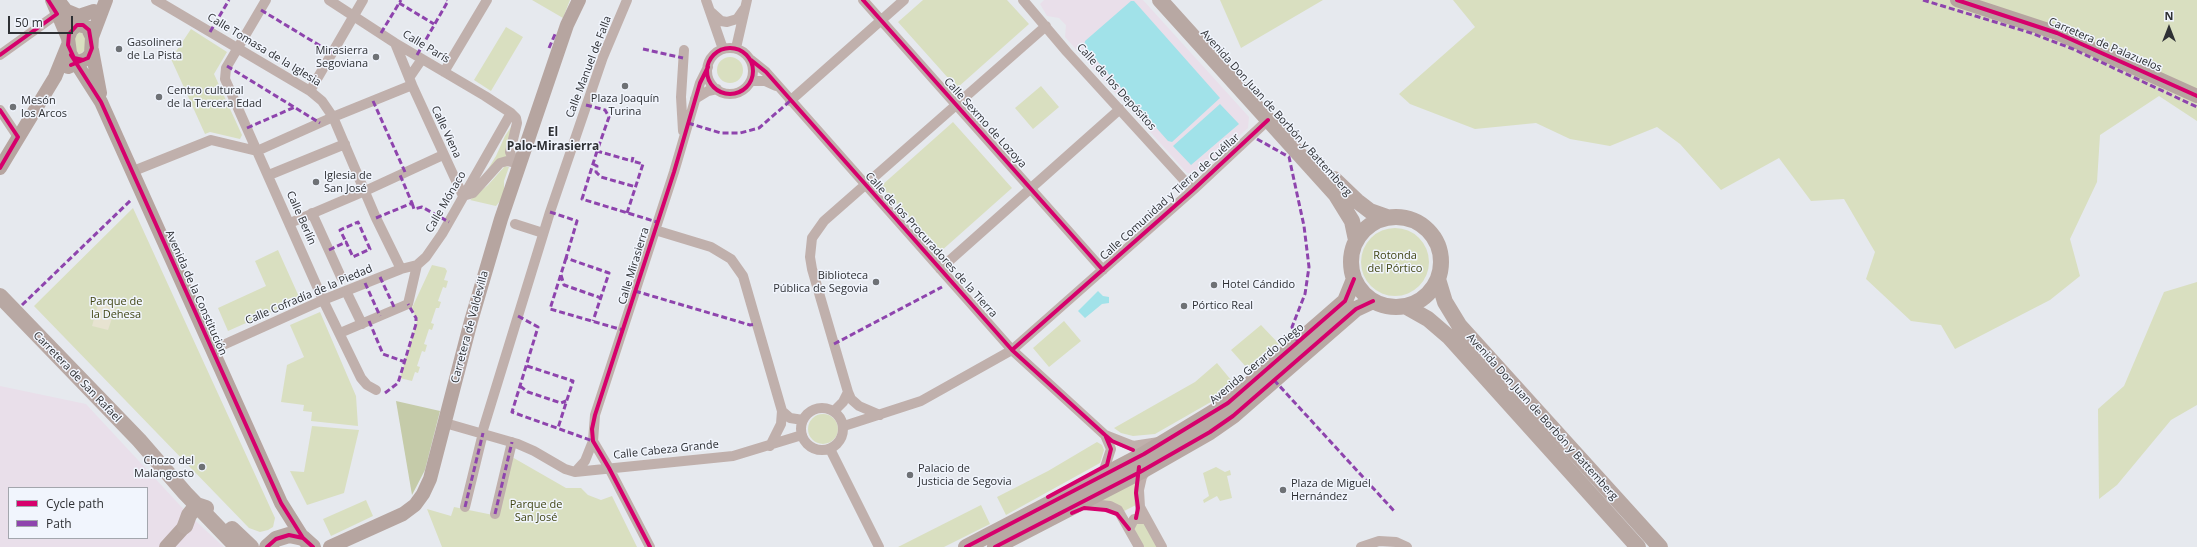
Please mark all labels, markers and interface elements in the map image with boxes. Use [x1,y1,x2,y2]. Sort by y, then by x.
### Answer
scale bar [10,8,75,34]
north arrow [2149,8,2189,48]
text: N [2165,8,2173,23]
street label: Calle Tomasa de la Iglesia [205,11,323,89]
text: 50 m [15,14,43,31]
street label: Calle Manuel de Falla [563,14,615,120]
street label: Carretera de Palazuelos [2046,15,2164,75]
street label: Avenida Don Juan de Borbón y Battemberg [1198,27,1354,199]
street label: Calle París [400,28,452,66]
place label: Gasolinera de La Pista [127,36,182,62]
street label: Calle de los Depósitos [1074,41,1158,133]
marker: Gasolinera de La Pista [114,44,124,54]
place label: Mirasierra Segoviana [315,44,368,70]
marker: Mirasierra Segoviana [371,52,381,62]
street label: Calle Sexmo de Lozoya [941,75,1029,171]
marker: Plaza Joaquín Turina [620,81,630,91]
place label: Centro cultural de la Tercera Edad [167,84,262,110]
marker: Centro cultural de la Tercera Edad [154,92,164,102]
place label: Plaza Joaquín Turina [591,92,659,118]
place label: Mesón los Arcos [21,94,67,120]
marker: Mesón los Arcos [8,102,18,112]
street label: Calle Viena [428,104,464,160]
district label: El Palo-Mirasierra [507,126,599,154]
street label: Calle Comunidad y Tierra de Cuéllar [1098,131,1242,263]
place label: Iglesia de San José [324,169,372,195]
street label: Calle Mónaco [423,169,469,235]
street label: Calle de los Procuradores de la Tierra [862,170,1000,320]
marker: Iglesia de San José [311,177,321,187]
street label: Calle Berlín [283,189,319,247]
street label: Calle Mirasierra [616,226,652,306]
street label: Avenida de la Constitución [162,228,230,358]
park label: Rotonda del Pórtico [1368,249,1422,275]
street label: Calle Cofradía de la Piedad [244,262,374,328]
street label: Carretera de Valdevilla [449,269,491,385]
place label: Biblioteca Pública de Segovia [773,269,868,295]
marker: Biblioteca Pública de Segovia [871,277,881,287]
place label: Hotel Cándido [1222,278,1295,292]
marker: Hotel Cándido [1209,280,1219,290]
park label: Parque de la Dehesa [90,295,142,321]
place label: Pórtico Real [1192,299,1253,313]
marker: Pórtico Real [1179,301,1189,311]
street label: Avenida Gerardo Diego [1207,321,1307,407]
street label: Carretera de San Rafael [30,329,124,425]
street label: Avenida Don Juan de Borbón y Battemberg [1464,331,1620,503]
street label: Calle Cabeza Grande [613,438,719,462]
place label: Chozo del Malangosto [134,454,194,480]
marker: Chozo del Malangosto [197,462,207,472]
place label: Palacio de Justicia de Segovia [918,462,1012,488]
marker: Palacio de Justicia de Segovia [905,470,915,480]
place label: Plaza de Miguel Hernández [1291,477,1371,503]
marker: Plaza de Miguel Hernández [1278,485,1288,495]
legend [8,487,148,539]
text: Cycle path [46,495,104,512]
park label: Parque de San José [510,498,562,524]
text: Path [46,515,72,532]

